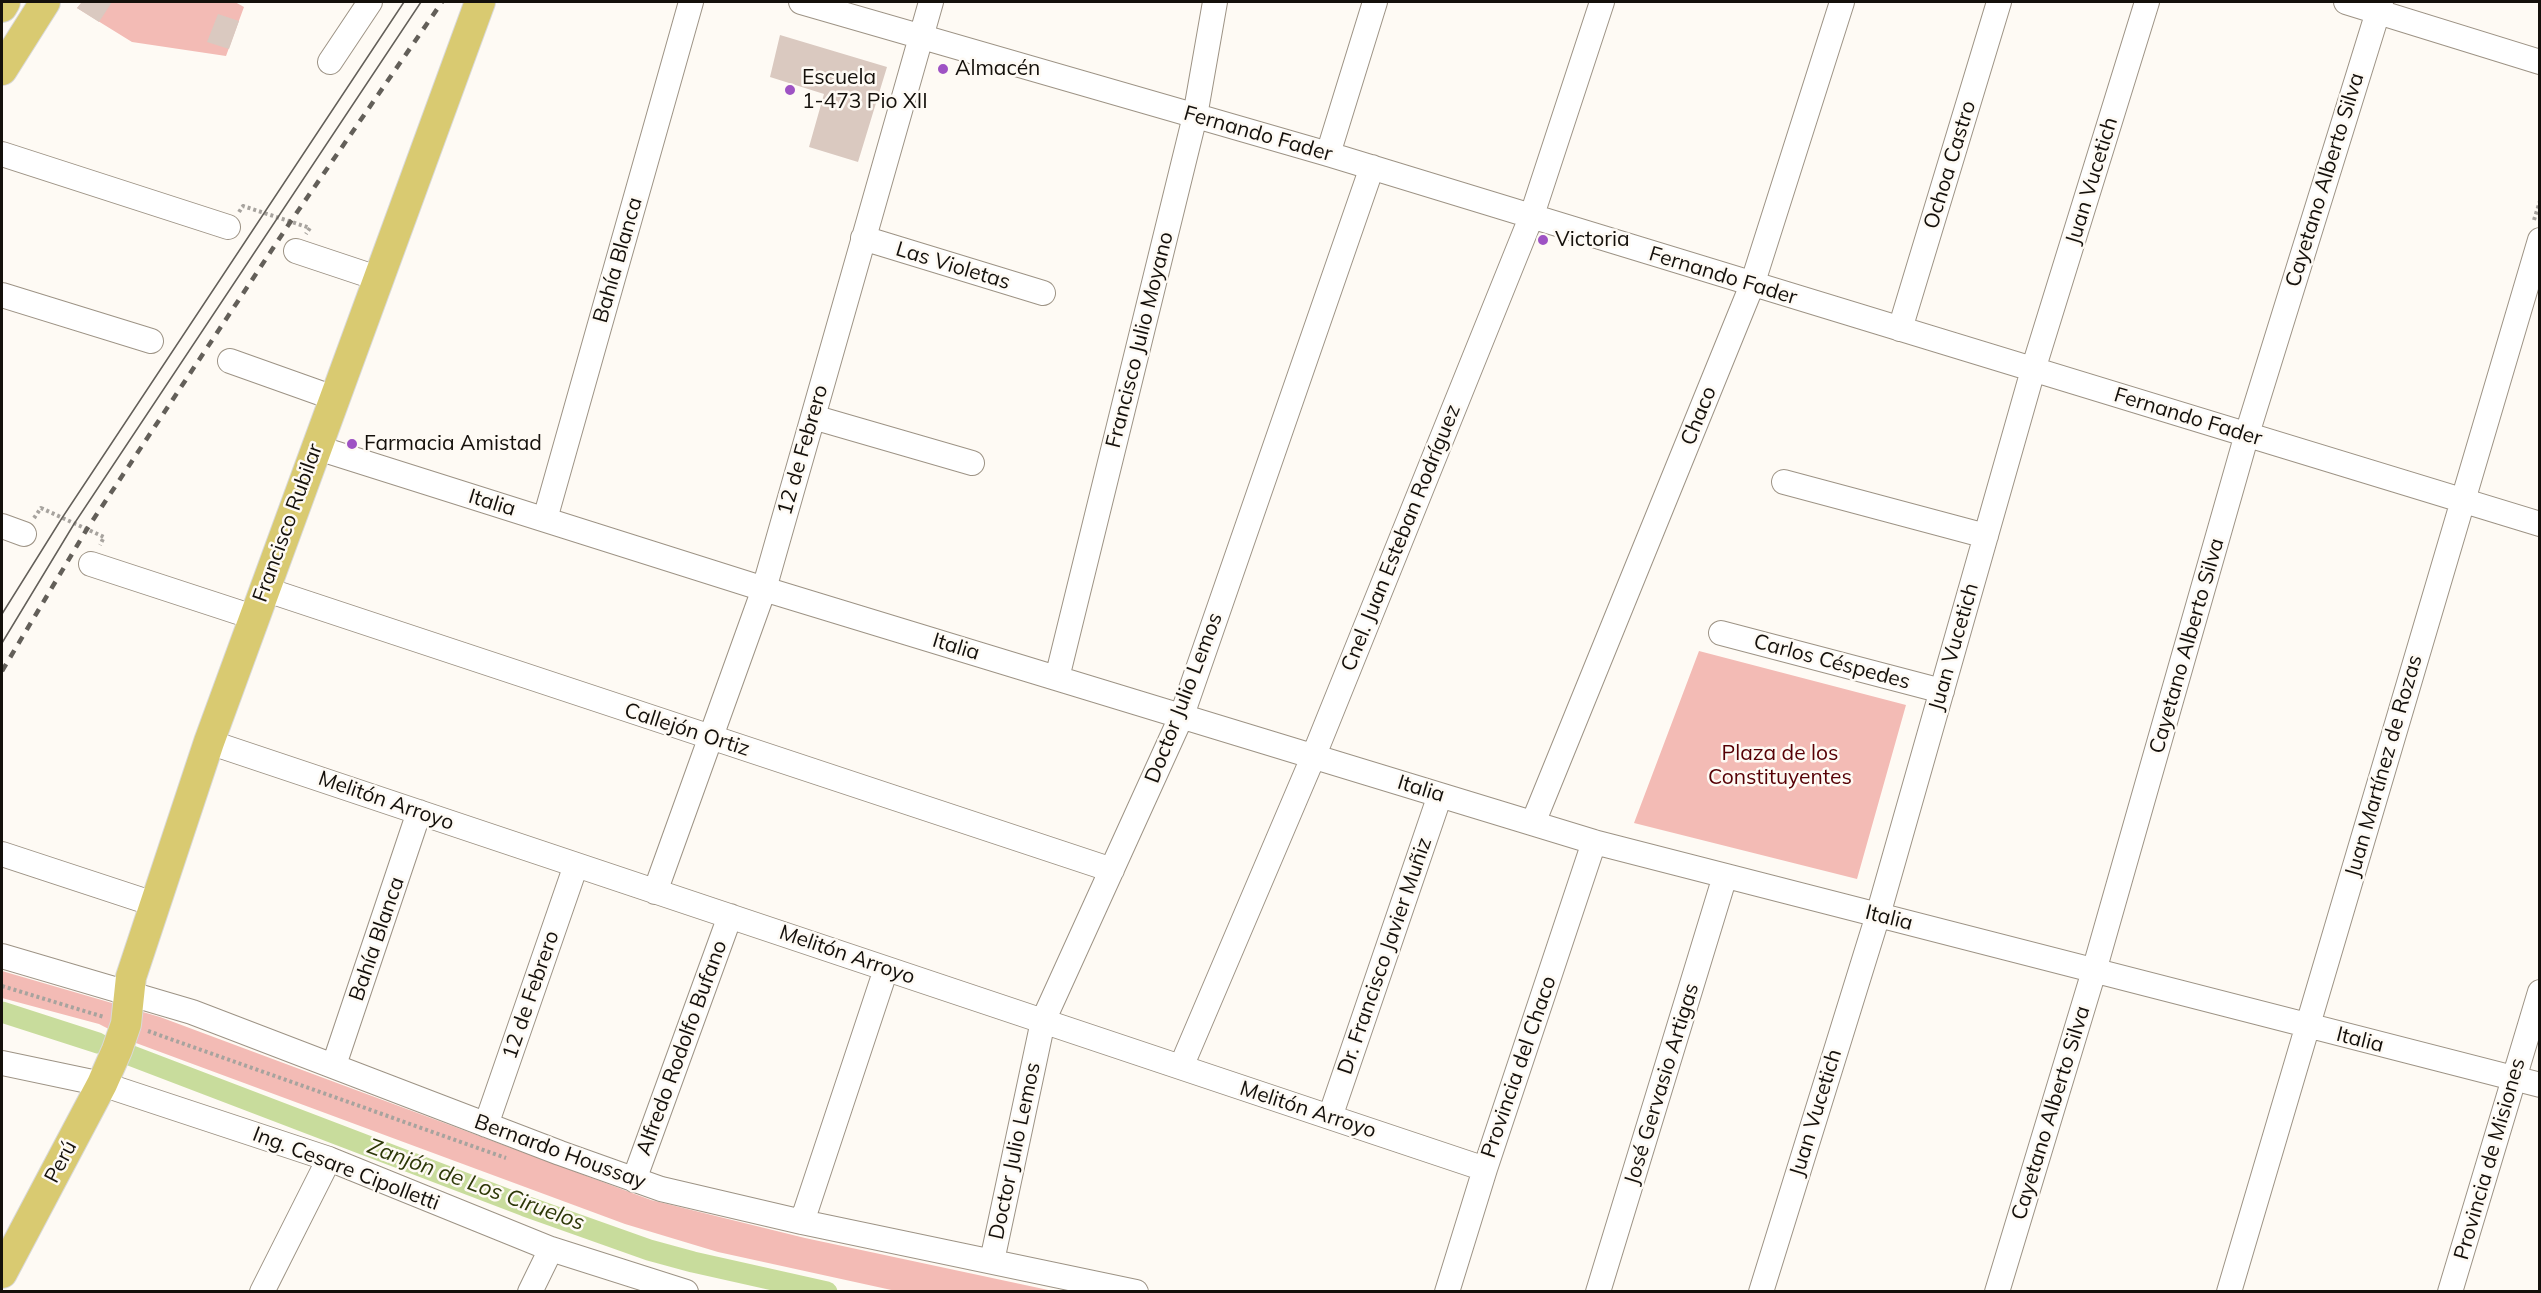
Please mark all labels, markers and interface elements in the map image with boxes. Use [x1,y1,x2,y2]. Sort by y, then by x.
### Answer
place label: Almacén [955,56,1040,82]
marker: Almacén [936,62,950,76]
place label: Escuela 1-473 Pio XII [802,65,928,115]
street label: Cayetano Alberto Silva [2280,70,2370,290]
marker: Escuela 1-473 Pio XII [783,83,797,97]
street label: Ochoa Castro [1919,98,1981,232]
street label: Fernando Fader [1181,101,1335,167]
street label: Juan Vucetich [2061,114,2123,248]
street label: Bahía Blanca [588,194,648,326]
place label: Victoria [1555,227,1630,253]
street label: Francisco Julio Moyano [1101,229,1179,451]
marker: Victoria [1536,233,1550,247]
street label: Las Violetas [893,237,1013,295]
street label: Fernando Fader [1646,242,1800,310]
street label: 12 de Febrero [772,382,834,518]
street label: Chaco [1676,383,1722,449]
street label: Fernando Fader [2111,383,2265,451]
street label: Cnel. Juan Esteban Rodríguez [1336,401,1466,675]
place label: Farmacia Amistad [364,431,542,457]
marker: Farmacia Amistad [345,437,359,451]
street label: Francisco Rubilar [248,440,328,606]
street label: Italia [465,484,519,522]
street label: Cayetano Alberto Silva [2144,536,2230,756]
street label: Juan Vucetich [1924,580,1984,714]
street label: Doctor Julio Lemos [1140,609,1228,787]
street label: Italia [929,628,983,666]
street label: Carlos Céspedes [1751,629,1913,695]
street label: Juan Martínez de Rozas [2340,652,2428,880]
street label: Callejón Ortiz [621,698,753,762]
park label: Plaza de los Constituyentes [1708,741,1852,791]
street label: Melitón Arroyo [315,766,457,836]
street label: Italia [1394,770,1448,808]
street label: Dr. Francisco Javier Muñiz [1333,834,1437,1078]
street label: Bahía Blanca [344,874,410,1004]
street label: Italia [1863,900,1915,936]
street label: Melitón Arroyo [776,920,918,990]
street label: 12 de Febrero [497,928,565,1062]
street label: Alfredo Rodolfo Bufano [631,937,733,1159]
street label: Provincia del Chaco [1476,973,1562,1161]
street label: José Gervasio Artigas [1619,980,1705,1188]
street label: Cayetano Alberto Silva [2006,1003,2096,1223]
street label: Italia [2334,1022,2386,1058]
street label: Juan Vucetich [1785,1046,1847,1180]
street label: Provincia de Misiones [2449,1055,2531,1263]
street label: Doctor Julio Lemos [984,1060,1046,1242]
street label: Melitón Arroyo [1237,1076,1379,1144]
street label: Bernardo Houssay [471,1109,649,1195]
street label: Ing. Cesare Cipolletti [249,1122,443,1216]
water label: Zanjón de Los Ciruelos [364,1133,588,1237]
street label: Perú [39,1136,83,1188]

